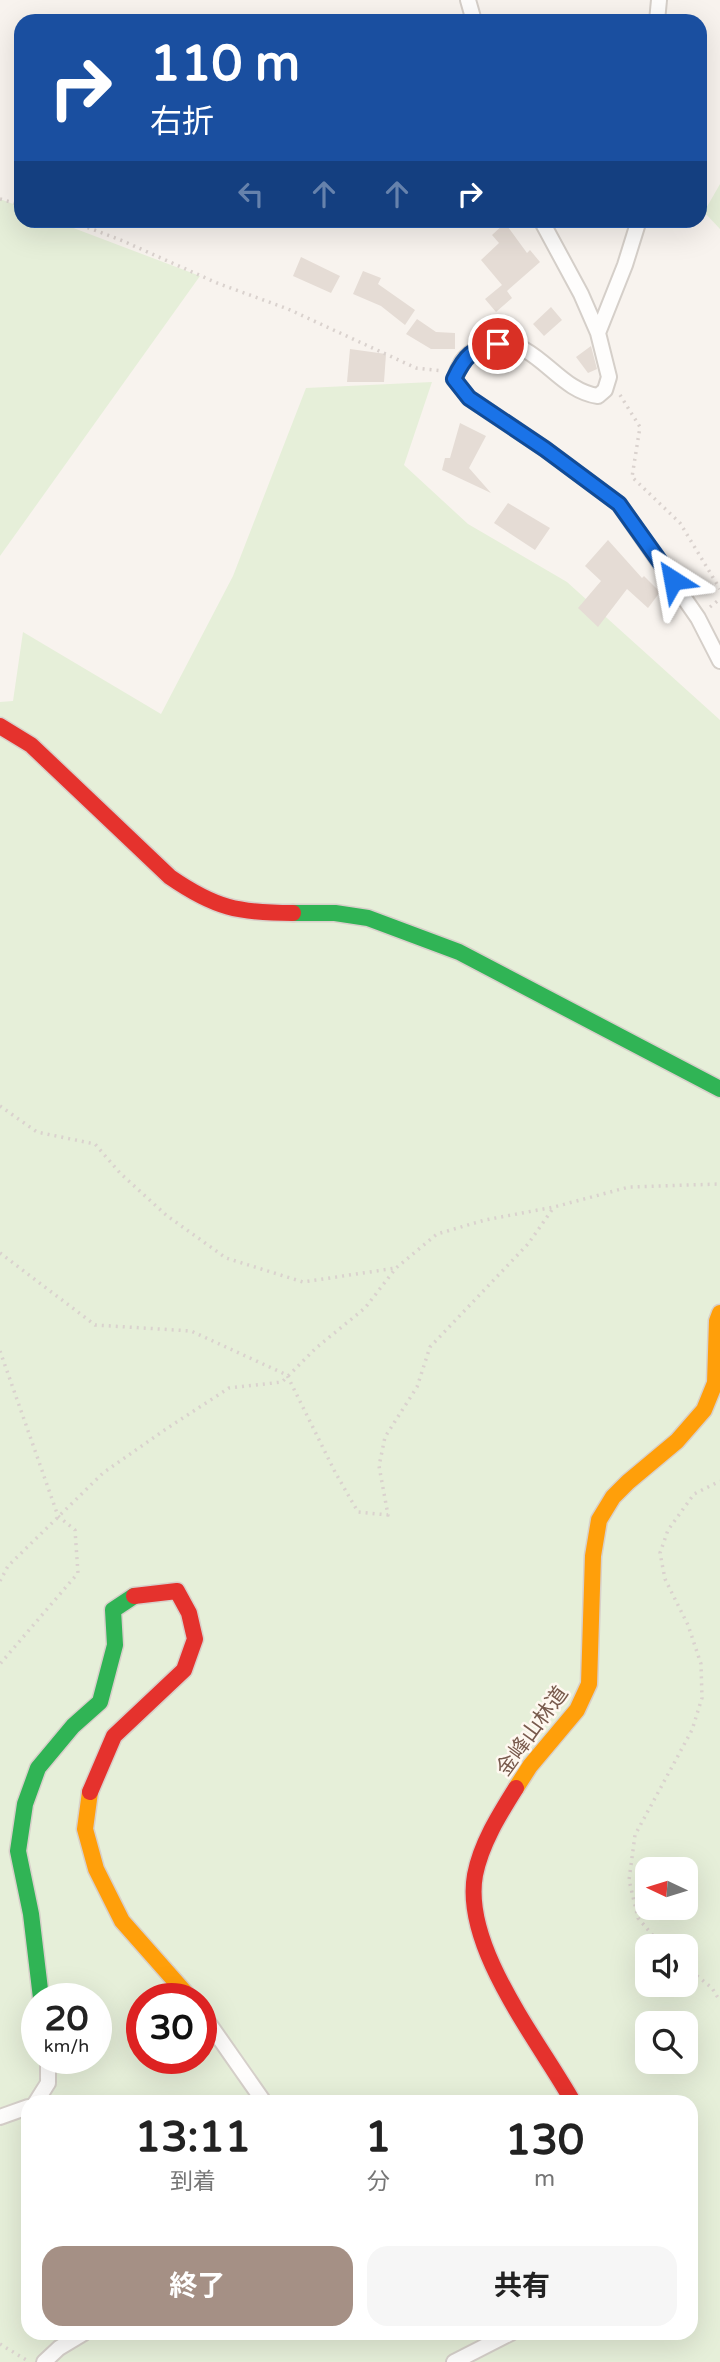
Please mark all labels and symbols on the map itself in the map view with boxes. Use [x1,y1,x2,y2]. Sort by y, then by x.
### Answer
pin [468,314,528,374]
position arrow [636,543,710,617]
street label: 金峰山林道 [491,1681,573,1781]
north arrow [635,1857,698,1920]
speed limit sign: 30 [126,1983,217,2074]

